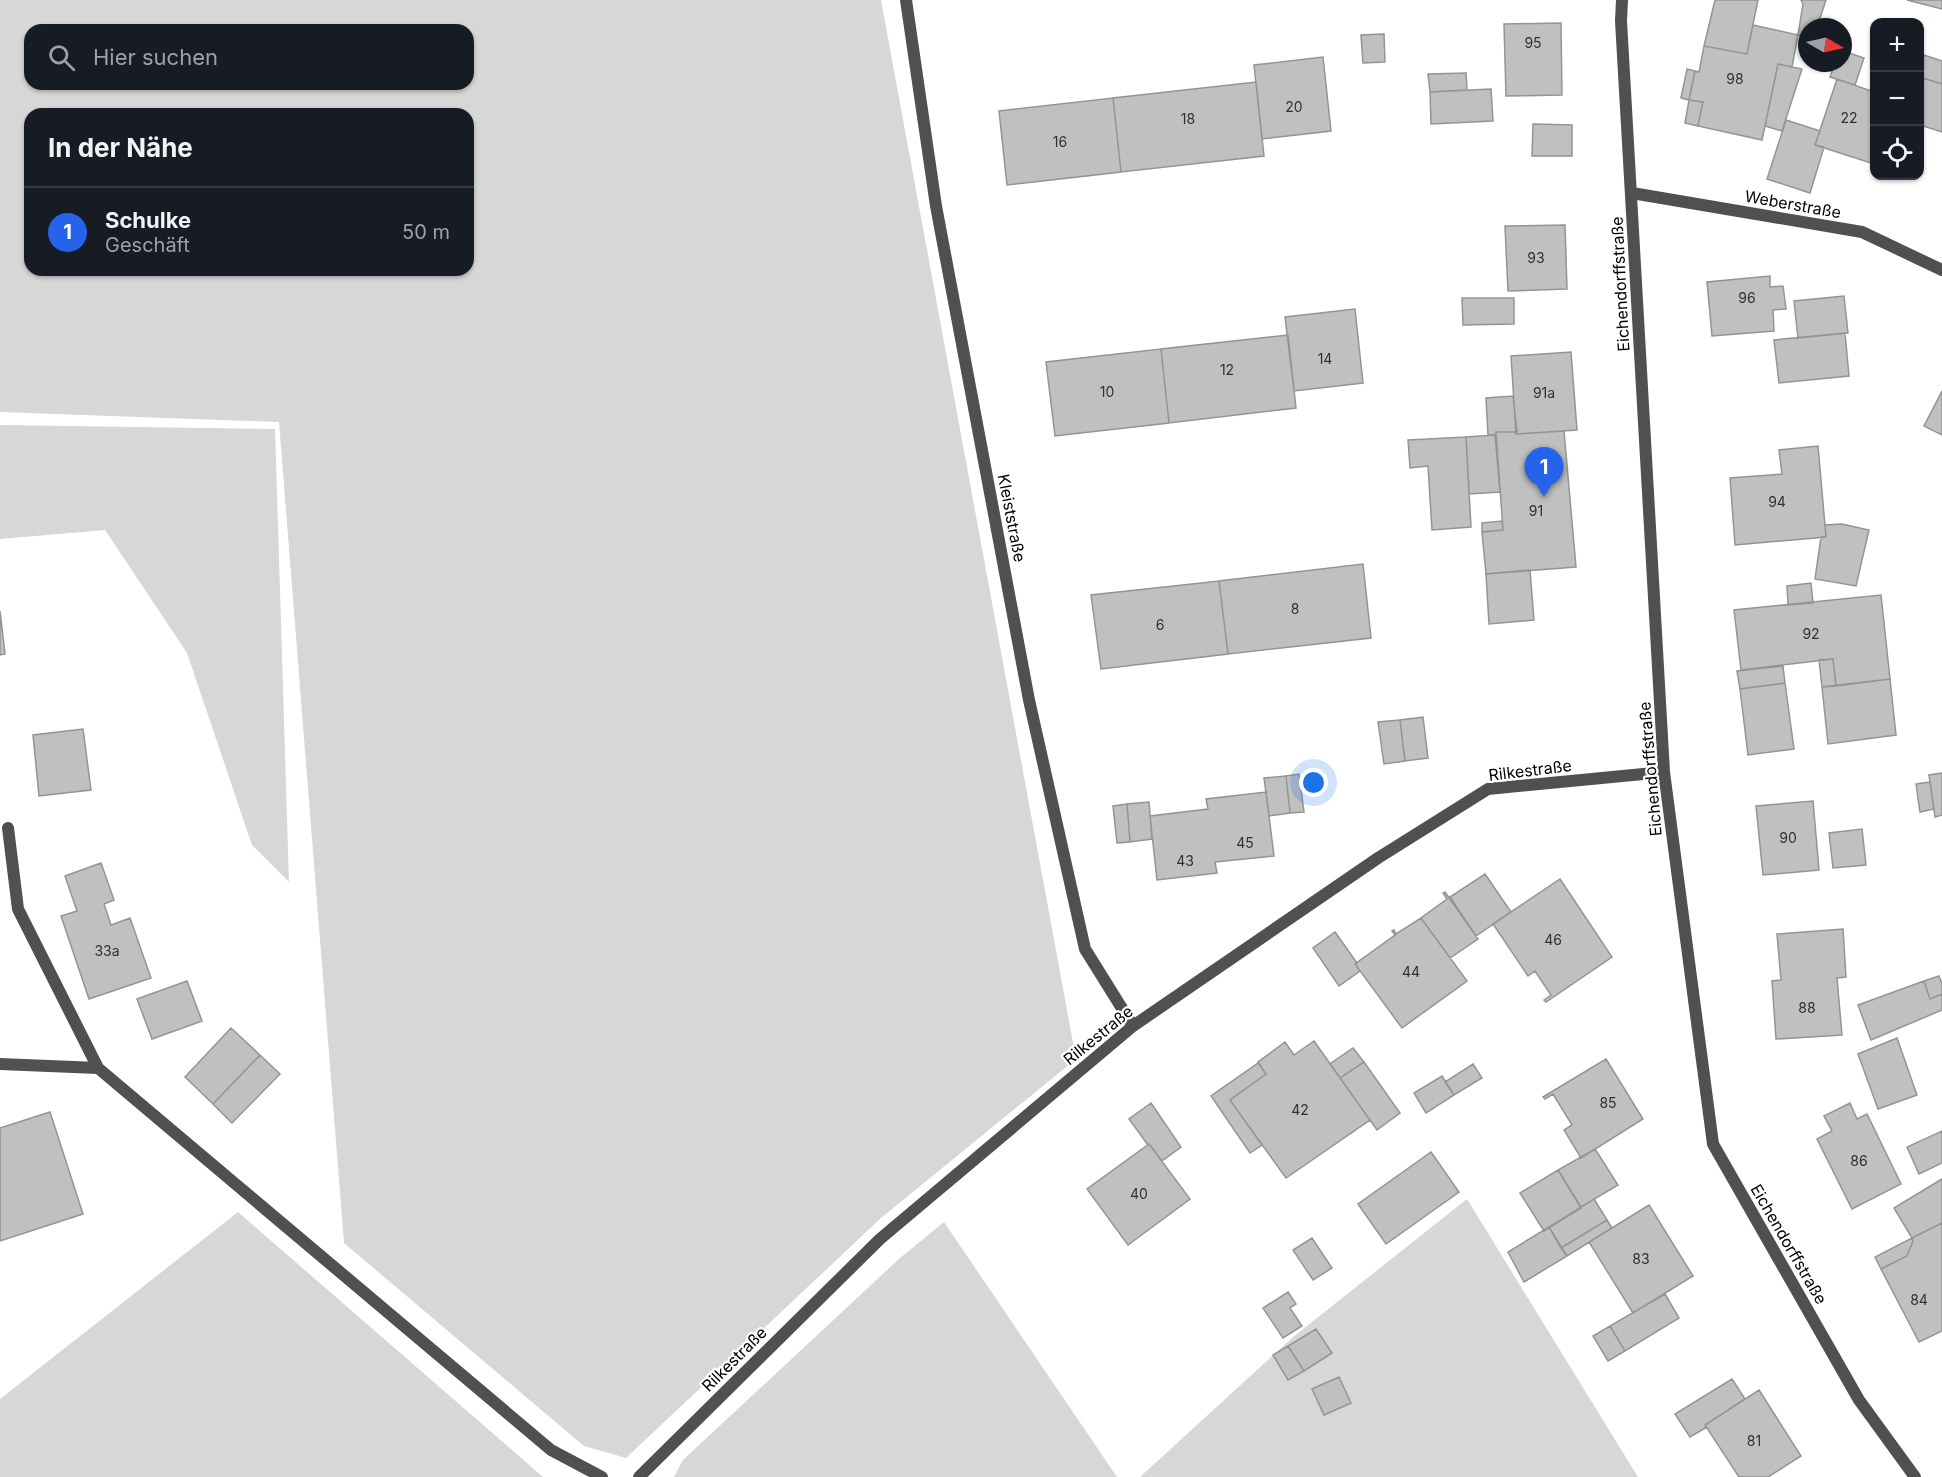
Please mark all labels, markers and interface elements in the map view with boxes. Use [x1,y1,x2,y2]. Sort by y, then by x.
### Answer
north arrow [1798,18,1852,72]
map controls [1870,18,1924,180]
button: + [1870,18,1924,72]
search box [24,24,474,90]
house number: 95 [1524,34,1542,51]
icon: search [45,41,78,74]
text: Hier suchen [93,44,218,70]
house number: 98 [1726,70,1744,87]
button: − [1870,72,1924,126]
house number: 20 [1285,98,1303,115]
house number: 22 [1840,109,1858,126]
house number: 18 [1181,110,1195,127]
button: locate [1870,126,1924,180]
text: In der Nähe [48,132,193,163]
house number: 16 [1053,133,1067,150]
street label: Weberstraße [1743,186,1843,222]
text: Schulke [105,207,191,233]
street label: Eichendorffstraße [1606,216,1634,352]
text: 1 [63,220,72,244]
text: 50 m [402,220,450,244]
text: Geschäft [105,233,190,257]
house number: 93 [1527,249,1545,266]
house number: 96 [1738,289,1756,306]
house number: 14 [1318,350,1332,367]
house number: 12 [1220,361,1234,378]
house number: 10 [1100,383,1114,400]
house number: 91a [1533,384,1555,401]
pin: 1 [1524,448,1564,497]
street label: Kleiststraße [994,472,1030,564]
house number: 94 [1768,493,1786,510]
house number: 91 [1529,502,1543,519]
house number: 8 [1291,600,1299,617]
house number: 6 [1156,616,1164,633]
house number: 92 [1802,625,1820,642]
street label: Eichendorffstraße [1634,701,1666,837]
street label: Rilkestraße [1487,755,1573,785]
your location [1299,768,1328,797]
house number: 90 [1779,829,1797,846]
house number: 45 [1236,834,1254,851]
house number: 43 [1176,852,1194,869]
house number: 46 [1544,931,1562,948]
house number: 33a [94,942,120,959]
house number: 44 [1402,963,1420,980]
house number: 88 [1798,999,1816,1016]
street label: Rilkestraße [1059,1001,1137,1069]
house number: 85 [1599,1094,1617,1111]
house number: 42 [1291,1101,1309,1118]
house number: 86 [1850,1152,1868,1169]
street label: Eichendorffstraße [1747,1180,1831,1308]
house number: 40 [1130,1185,1148,1202]
house number: 83 [1632,1250,1650,1267]
house number: 84 [1910,1291,1928,1308]
street label: Rilkestraße [697,1322,771,1396]
house number: 81 [1747,1432,1761,1449]

